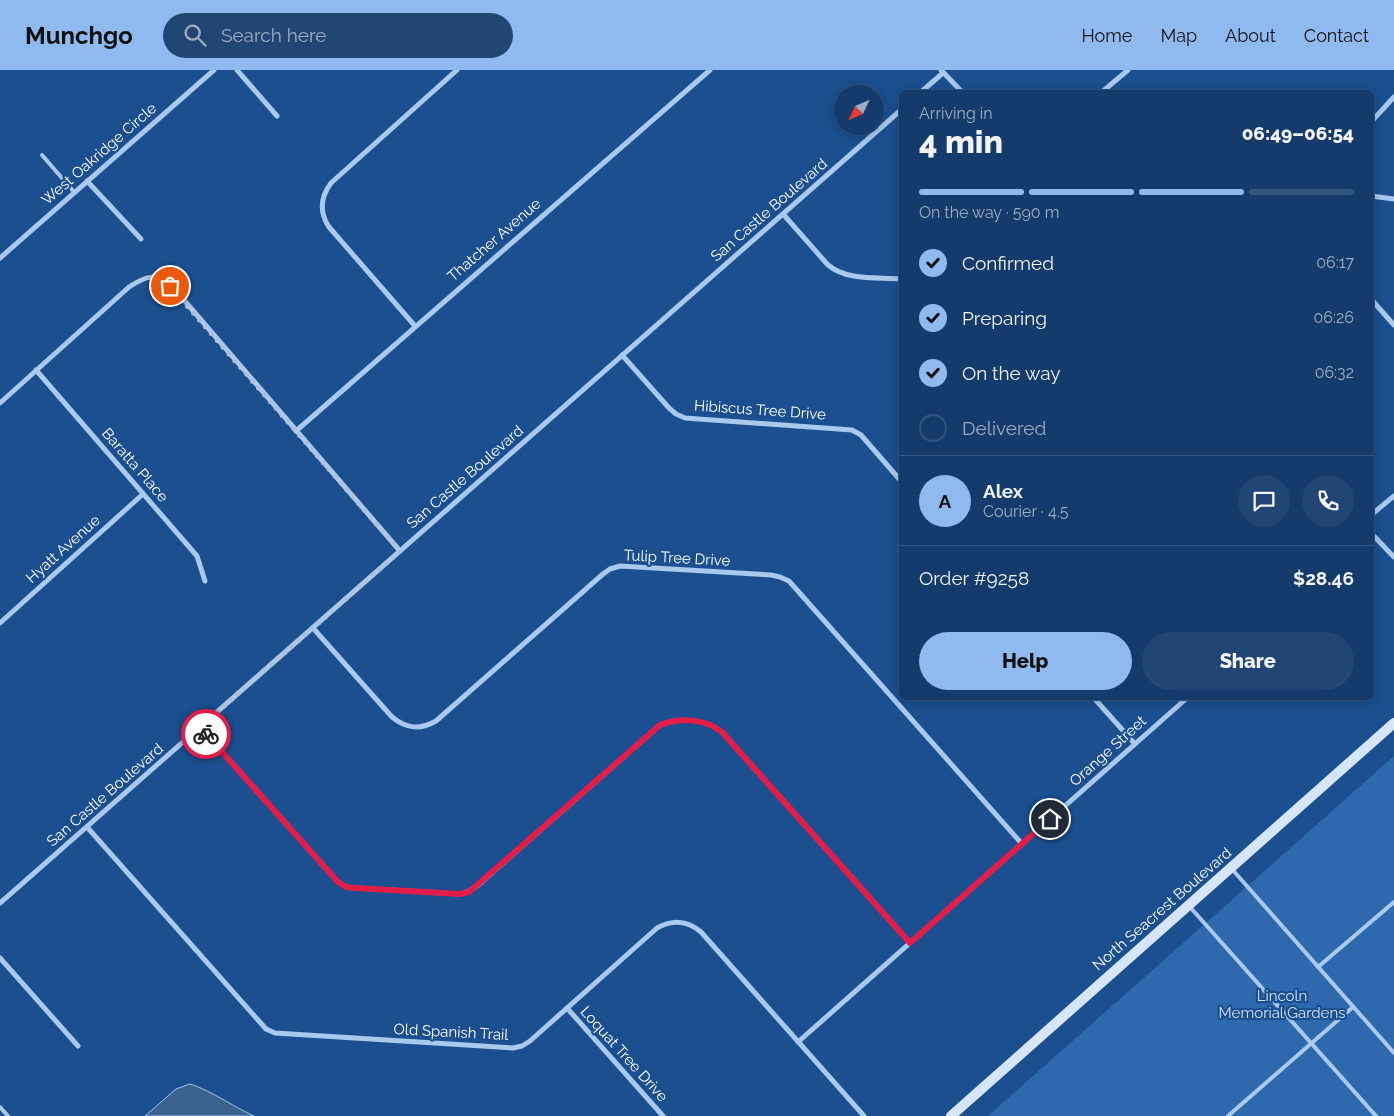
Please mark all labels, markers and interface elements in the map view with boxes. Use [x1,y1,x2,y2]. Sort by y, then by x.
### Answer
search box [163,13,513,58]
text: Munchgo [25,21,133,50]
icon: search [181,21,209,49]
text: Search here [221,24,326,46]
text: Home [1081,25,1132,46]
text: Map [1160,25,1197,46]
text: About [1225,25,1276,46]
text: Contact [1304,25,1369,46]
north arrow [834,85,884,135]
map controls [834,85,884,135]
street label: West Oakridge Circle [38,99,160,209]
text: Arriving in [919,104,993,123]
text: 06:49–06:54 [1242,122,1354,144]
text: 4 min [919,123,1003,160]
street label: San Castle Boulevard [707,155,831,265]
street label: Thatcher Avenue [444,195,544,285]
text: On the way · 590 m [919,203,1059,222]
icon: check [919,249,947,277]
text: Confirmed [962,252,1054,274]
text: 06:17 [1316,253,1354,272]
pin [149,265,191,307]
icon: bag [156,272,184,300]
icon: check [919,304,947,332]
text: Preparing [962,307,1047,329]
text: 06:26 [1314,308,1354,327]
icon: check [919,359,947,387]
text: On the way [962,362,1061,384]
text: 06:32 [1315,363,1354,382]
street label: Hibiscus Tree Drive [694,396,827,424]
text: Delivered [962,417,1046,439]
street label: San Castle Boulevard [403,422,527,532]
street label: Baratta Place [98,424,172,506]
button: chat [1238,475,1290,527]
button: phone [1302,475,1354,527]
text: Alex [983,480,1023,502]
text: A [939,490,951,512]
text: Courier · 4.5 [983,502,1068,521]
street label: Hyatt Avenue [22,511,104,587]
street label: Tulip Tree Drive [623,546,731,570]
text: Order #9258 [919,567,1029,589]
text: $28.46 [1293,567,1354,589]
button: Help [919,632,1132,690]
button: Share [1142,632,1354,690]
courier [181,709,231,759]
street label: Orange Street [1066,712,1150,790]
icon: bike [192,720,220,748]
street label: San Castle Boulevard [43,740,167,850]
pin [1029,798,1071,840]
icon: home [1036,805,1064,833]
street label: North Seacrest Boulevard [1089,844,1235,974]
park label: Lincoln Memorial Gardens [1219,987,1345,1022]
street label: Loquat Tree Drive [576,1003,672,1106]
street label: Old Spanish Trail [393,1020,510,1044]

